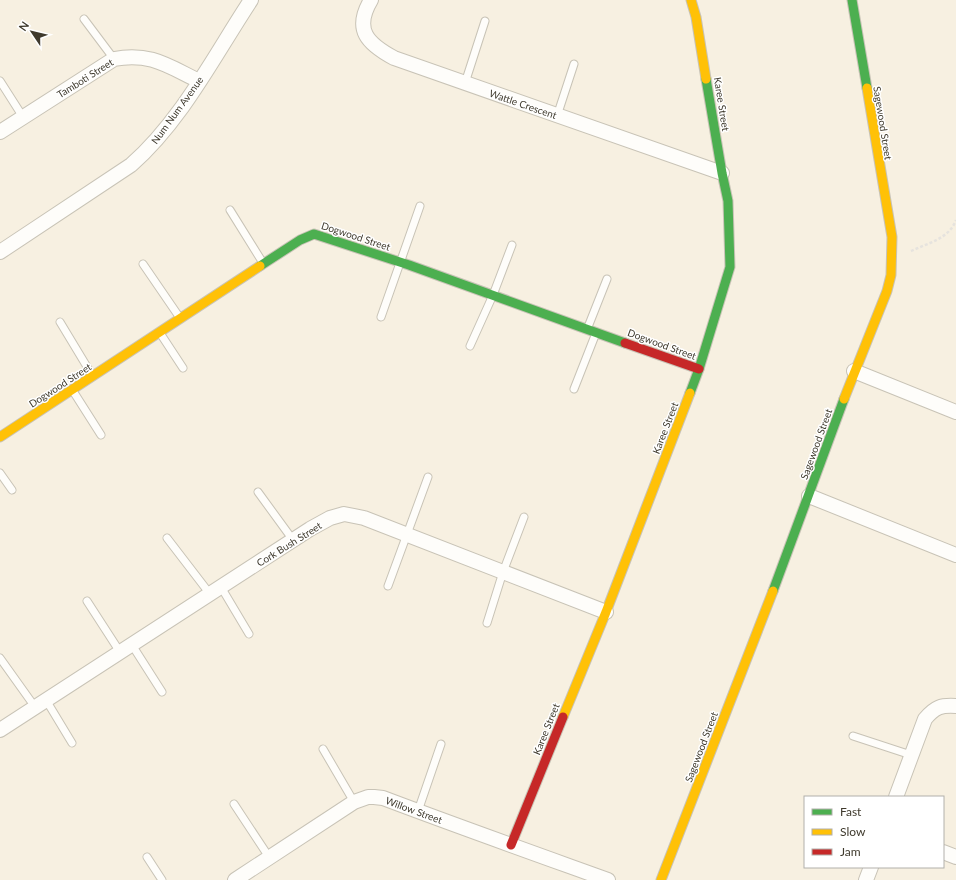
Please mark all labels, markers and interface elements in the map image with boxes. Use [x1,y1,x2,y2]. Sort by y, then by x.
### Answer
north arrow [12,12,52,52]
text: N [16,19,31,33]
street label: Tamboti Street [55,56,116,100]
street label: Num Num Avenue [148,74,206,146]
street label: Karee Street [712,76,732,132]
street label: Sagewood Street [871,85,895,161]
street label: Wattle Crescent [488,87,559,121]
street label: Dogwood Street [320,219,392,253]
street label: Dogwood Street [626,326,698,362]
street label: Dogwood Street [27,360,94,410]
street label: Karee Street [650,400,681,456]
street label: Sagewood Street [798,407,834,481]
street label: Cork Bush Street [254,519,324,569]
street label: Karee Street [530,701,562,756]
street label: Sagewood Street [682,710,720,784]
street label: Willow Street [384,794,444,826]
legend [804,796,944,868]
text: Fast [840,804,862,819]
text: Slow [840,824,866,839]
text: Jam [840,844,861,859]

